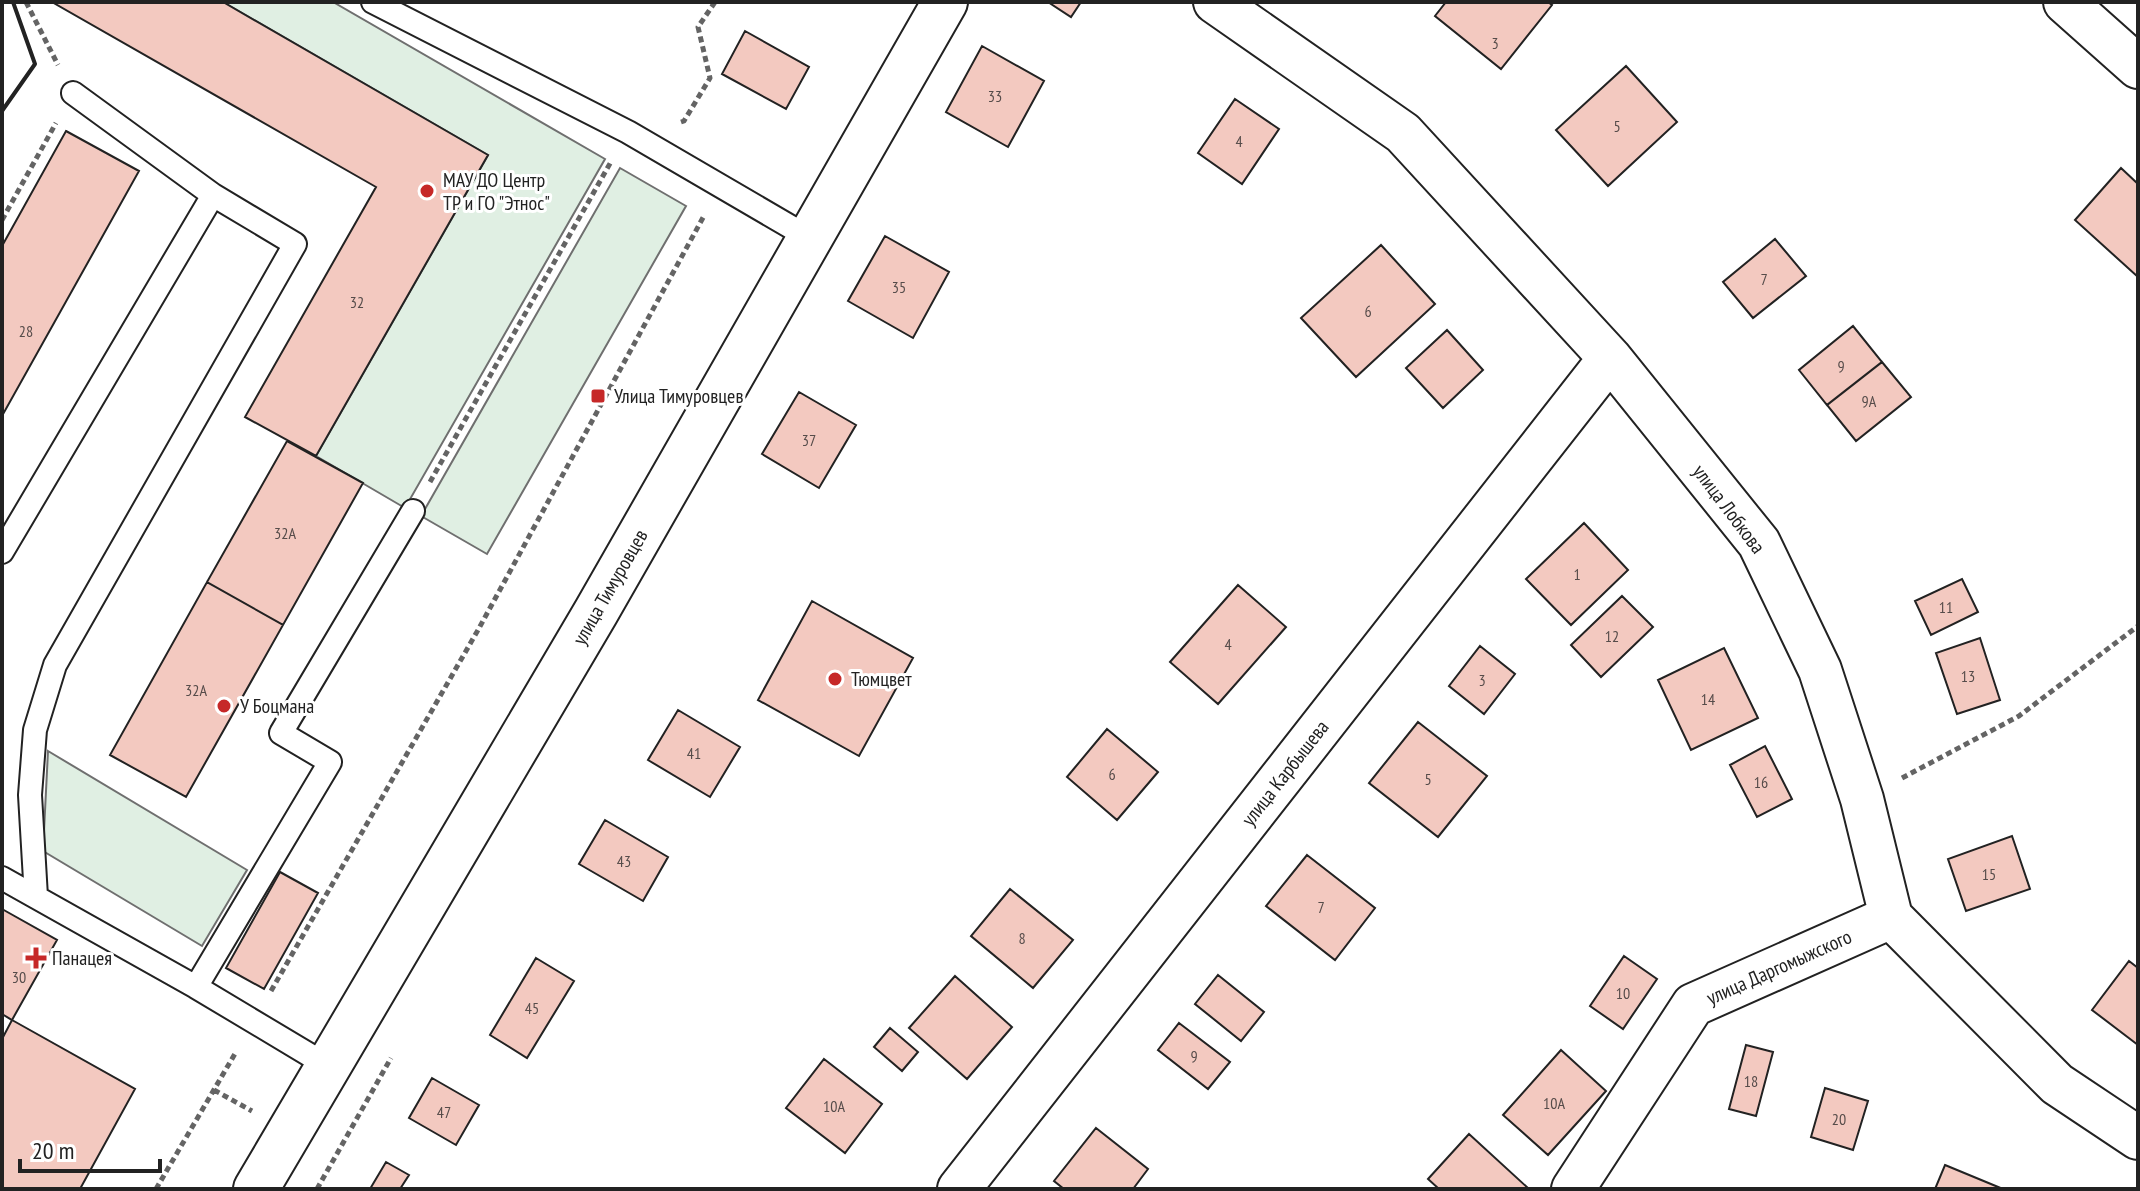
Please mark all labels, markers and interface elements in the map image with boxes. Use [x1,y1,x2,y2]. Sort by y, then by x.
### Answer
house number: 3 [1491,33,1499,53]
house number: 33 [988,86,1002,106]
house number: 5 [1613,116,1621,136]
house number: 4 [1235,131,1243,151]
place label: МАУ ДО Центр ТР и ГО "Этнос" [443,167,550,216]
marker: МАУ ДО Центр ТР и ГО "Этнос" [418,182,436,200]
house number: 7 [1760,269,1768,289]
house number: 35 [892,277,906,297]
house number: 32 [350,292,364,312]
house number: 6 [1364,301,1372,321]
house number: 28 [19,321,33,341]
house number: 9 [1837,356,1845,376]
place label: Улица Тимуровцев [614,383,743,409]
marker: Улица Тимуровцев [589,387,607,405]
house number: 9А [1862,391,1877,411]
house number: 37 [802,430,816,450]
street label: улица Лобкова [1687,459,1771,559]
house number: 32А [274,523,296,543]
street label: улица Тимуровцев [566,525,654,649]
house number: 1 [1573,564,1581,584]
house number: 11 [1939,597,1953,617]
house number: 12 [1605,626,1619,646]
house number: 4 [1224,634,1232,654]
place label: Тюмцвет [851,666,912,692]
house number: 13 [1961,666,1975,686]
marker: Тюмцвет [826,670,844,688]
house number: 3 [1478,670,1486,690]
house number: 32А [185,680,207,700]
house number: 14 [1701,689,1715,709]
place label: У Боцмана [240,693,314,719]
marker: У Боцмана [215,697,233,715]
street label: улица Карбышева [1236,715,1334,831]
house number: 41 [687,743,701,763]
house number: 6 [1108,764,1116,784]
house number: 5 [1424,769,1432,789]
house number: 16 [1754,772,1768,792]
house number: 43 [617,851,631,871]
house number: 15 [1982,864,1996,884]
house number: 7 [1317,897,1325,917]
street label: улица Даргомыжского [1702,923,1856,1011]
house number: 8 [1018,928,1026,948]
place label: Панацея [52,945,112,971]
marker: Панацея [27,949,45,967]
house number: 30 [12,967,26,987]
house number: 10 [1616,983,1630,1003]
house number: 45 [525,998,539,1018]
house number: 9 [1190,1046,1198,1066]
house number: 18 [1744,1071,1758,1091]
house number: 10А [1543,1093,1565,1113]
house number: 10А [823,1096,845,1116]
house number: 47 [437,1102,451,1122]
house number: 20 [1832,1109,1846,1129]
scale bar [20,1123,160,1173]
text: 20 m [32,1135,74,1166]

